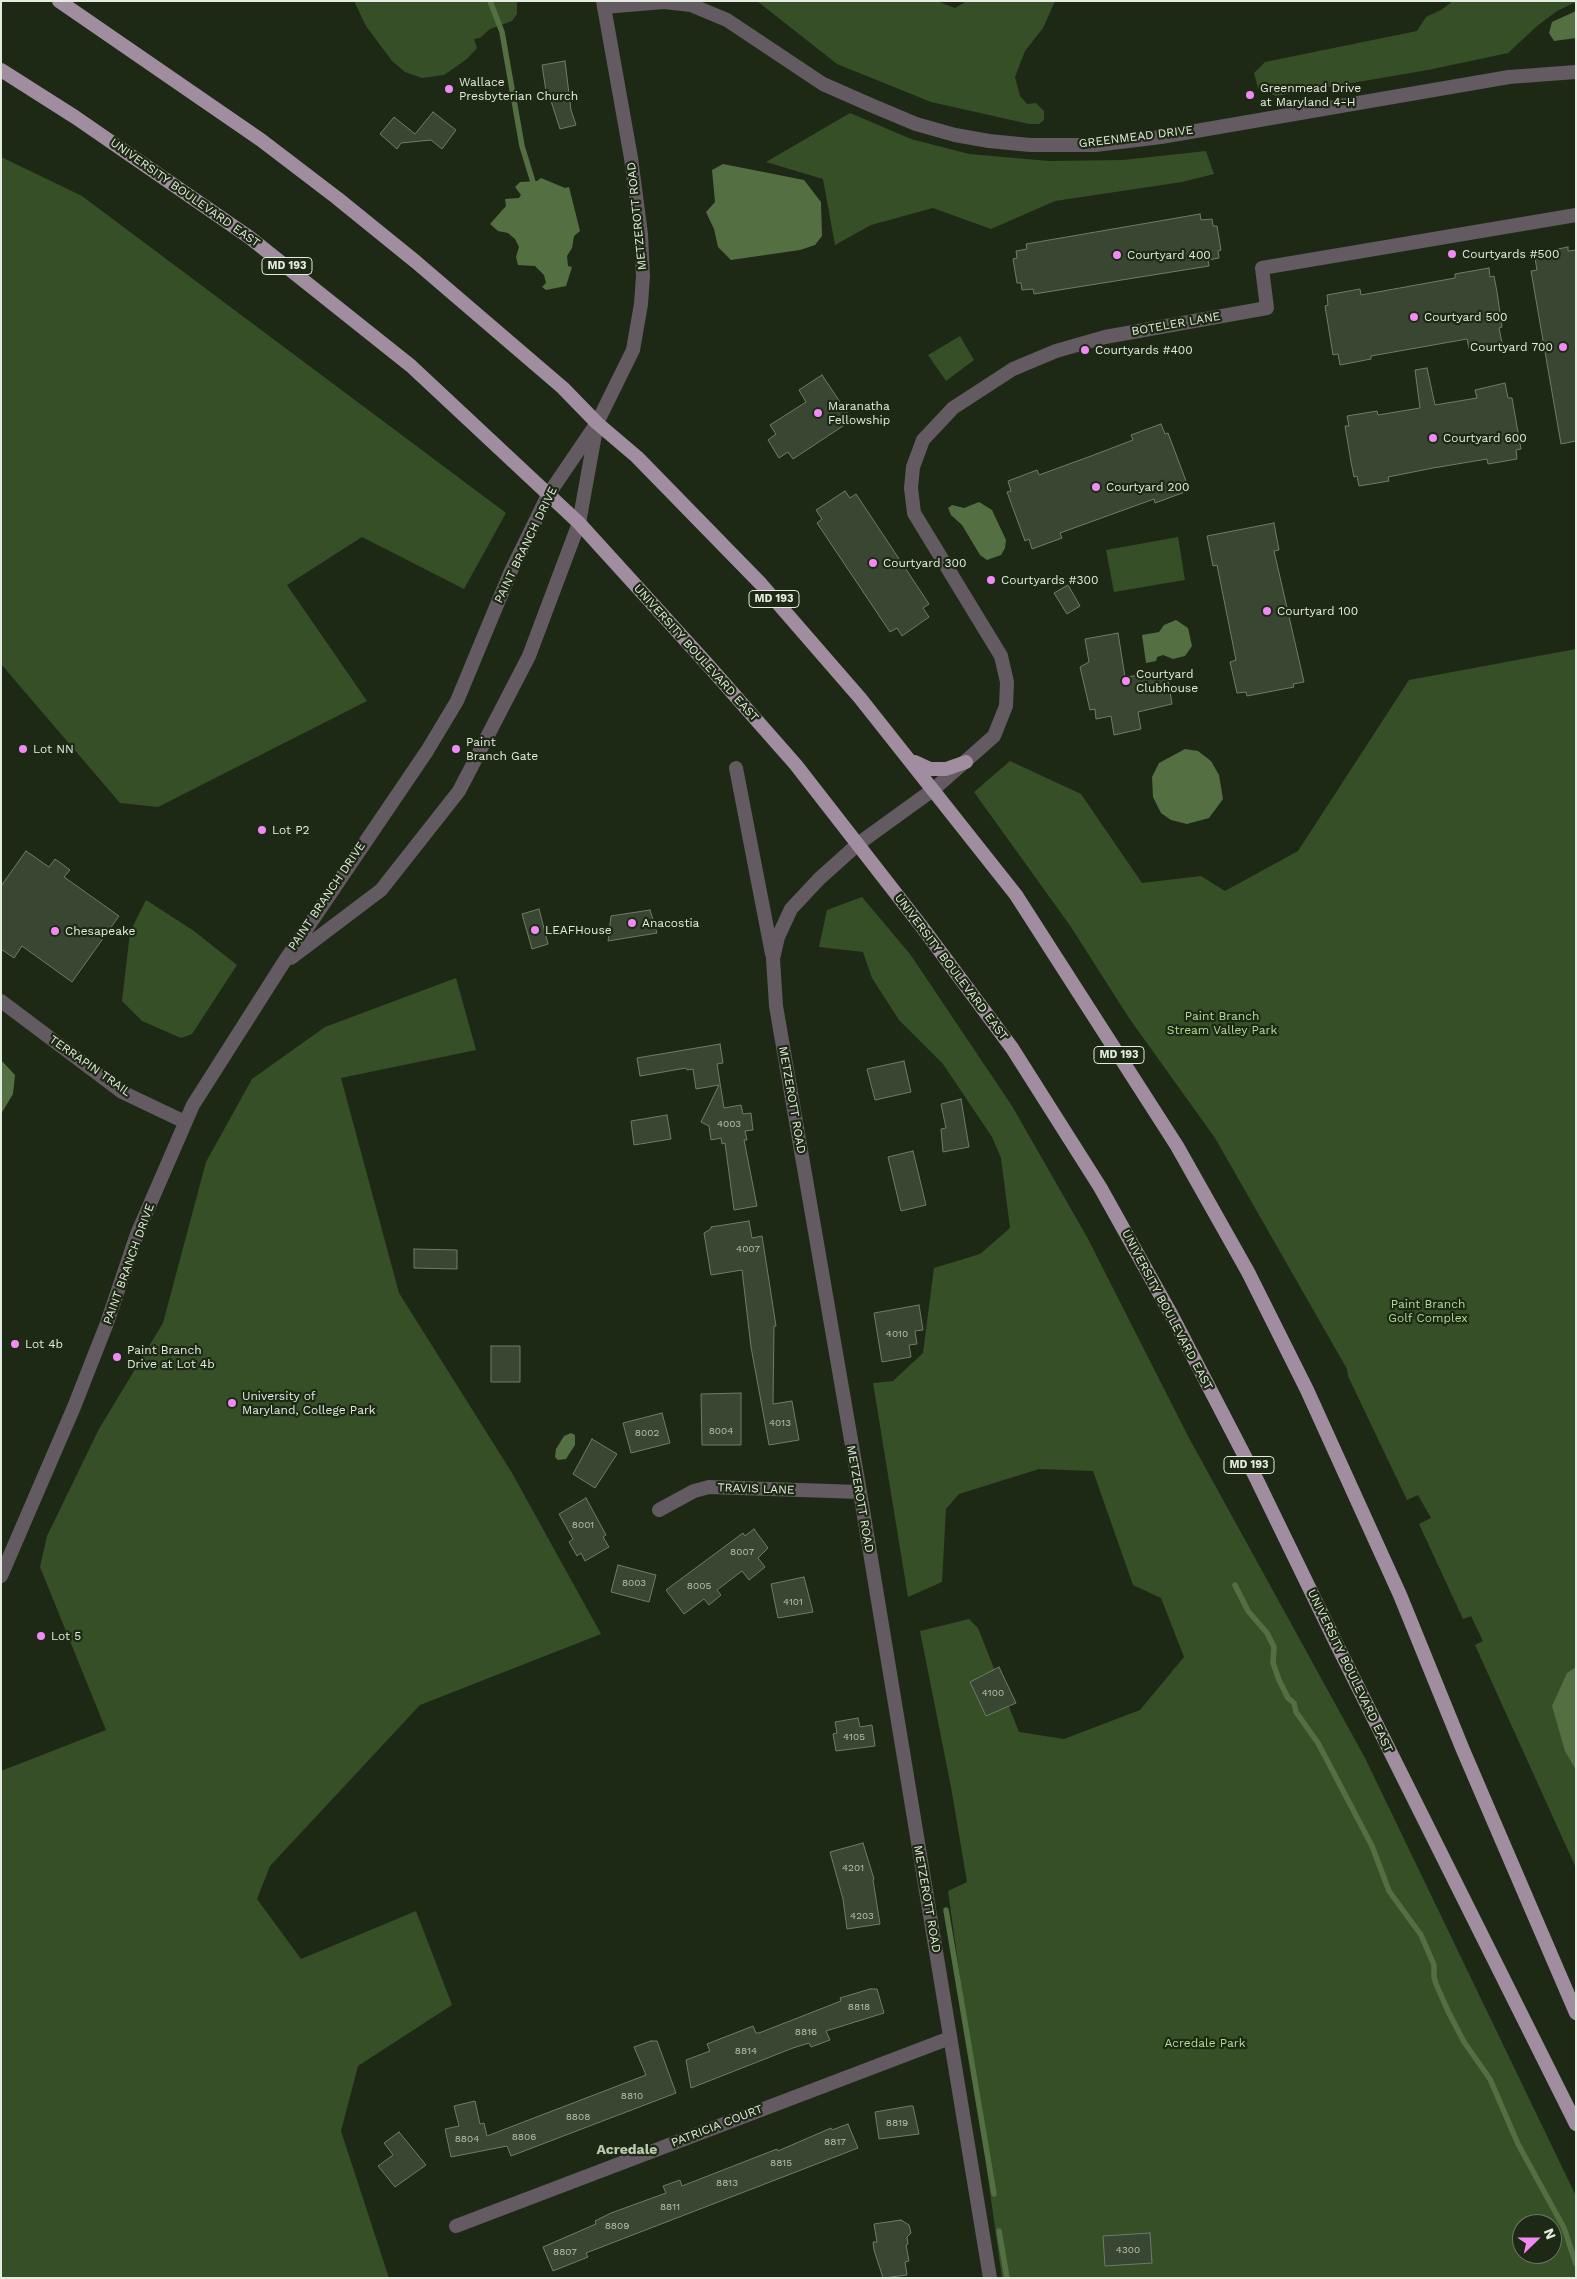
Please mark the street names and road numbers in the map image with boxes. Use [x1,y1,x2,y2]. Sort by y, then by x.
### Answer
street label: GREENMEAD DRIVE [1078,123,1194,151]
street label: UNIVERSITY BOULEVARD EAST [107,136,263,250]
street label: METZEROTT ROAD [624,161,650,271]
road number: MD 193 [262,258,312,274]
street label: BOTELER LANE [1130,309,1222,339]
street label: PAINT BRANCH DRIVE [492,484,560,606]
street label: UNIVERSITY BOULEVARD EAST [631,581,761,725]
road number: MD 193 [749,590,799,608]
street label: PAINT BRANCH DRIVE [285,839,369,953]
street label: UNIVERSITY BOULEVARD EAST [891,891,1011,1043]
street label: TERRAPIN TRAIL [46,1032,134,1100]
street label: METZEROTT ROAD [775,1045,809,1155]
road number: MD 193 [1094,1046,1144,1064]
street label: PAINT BRANCH DRIVE [100,1202,158,1326]
street label: UNIVERSITY BOULEVARD EAST [1118,1227,1216,1393]
street label: METZEROTT ROAD [843,1444,877,1554]
road number: MD 193 [1224,1456,1274,1474]
street label: TRAVIS LANE [717,1480,795,1498]
street label: UNIVERSITY BOULEVARD EAST [1304,1587,1396,1755]
street label: METZEROTT ROAD [910,1844,944,1954]
street label: PATRICIA COURT [669,2102,765,2150]

